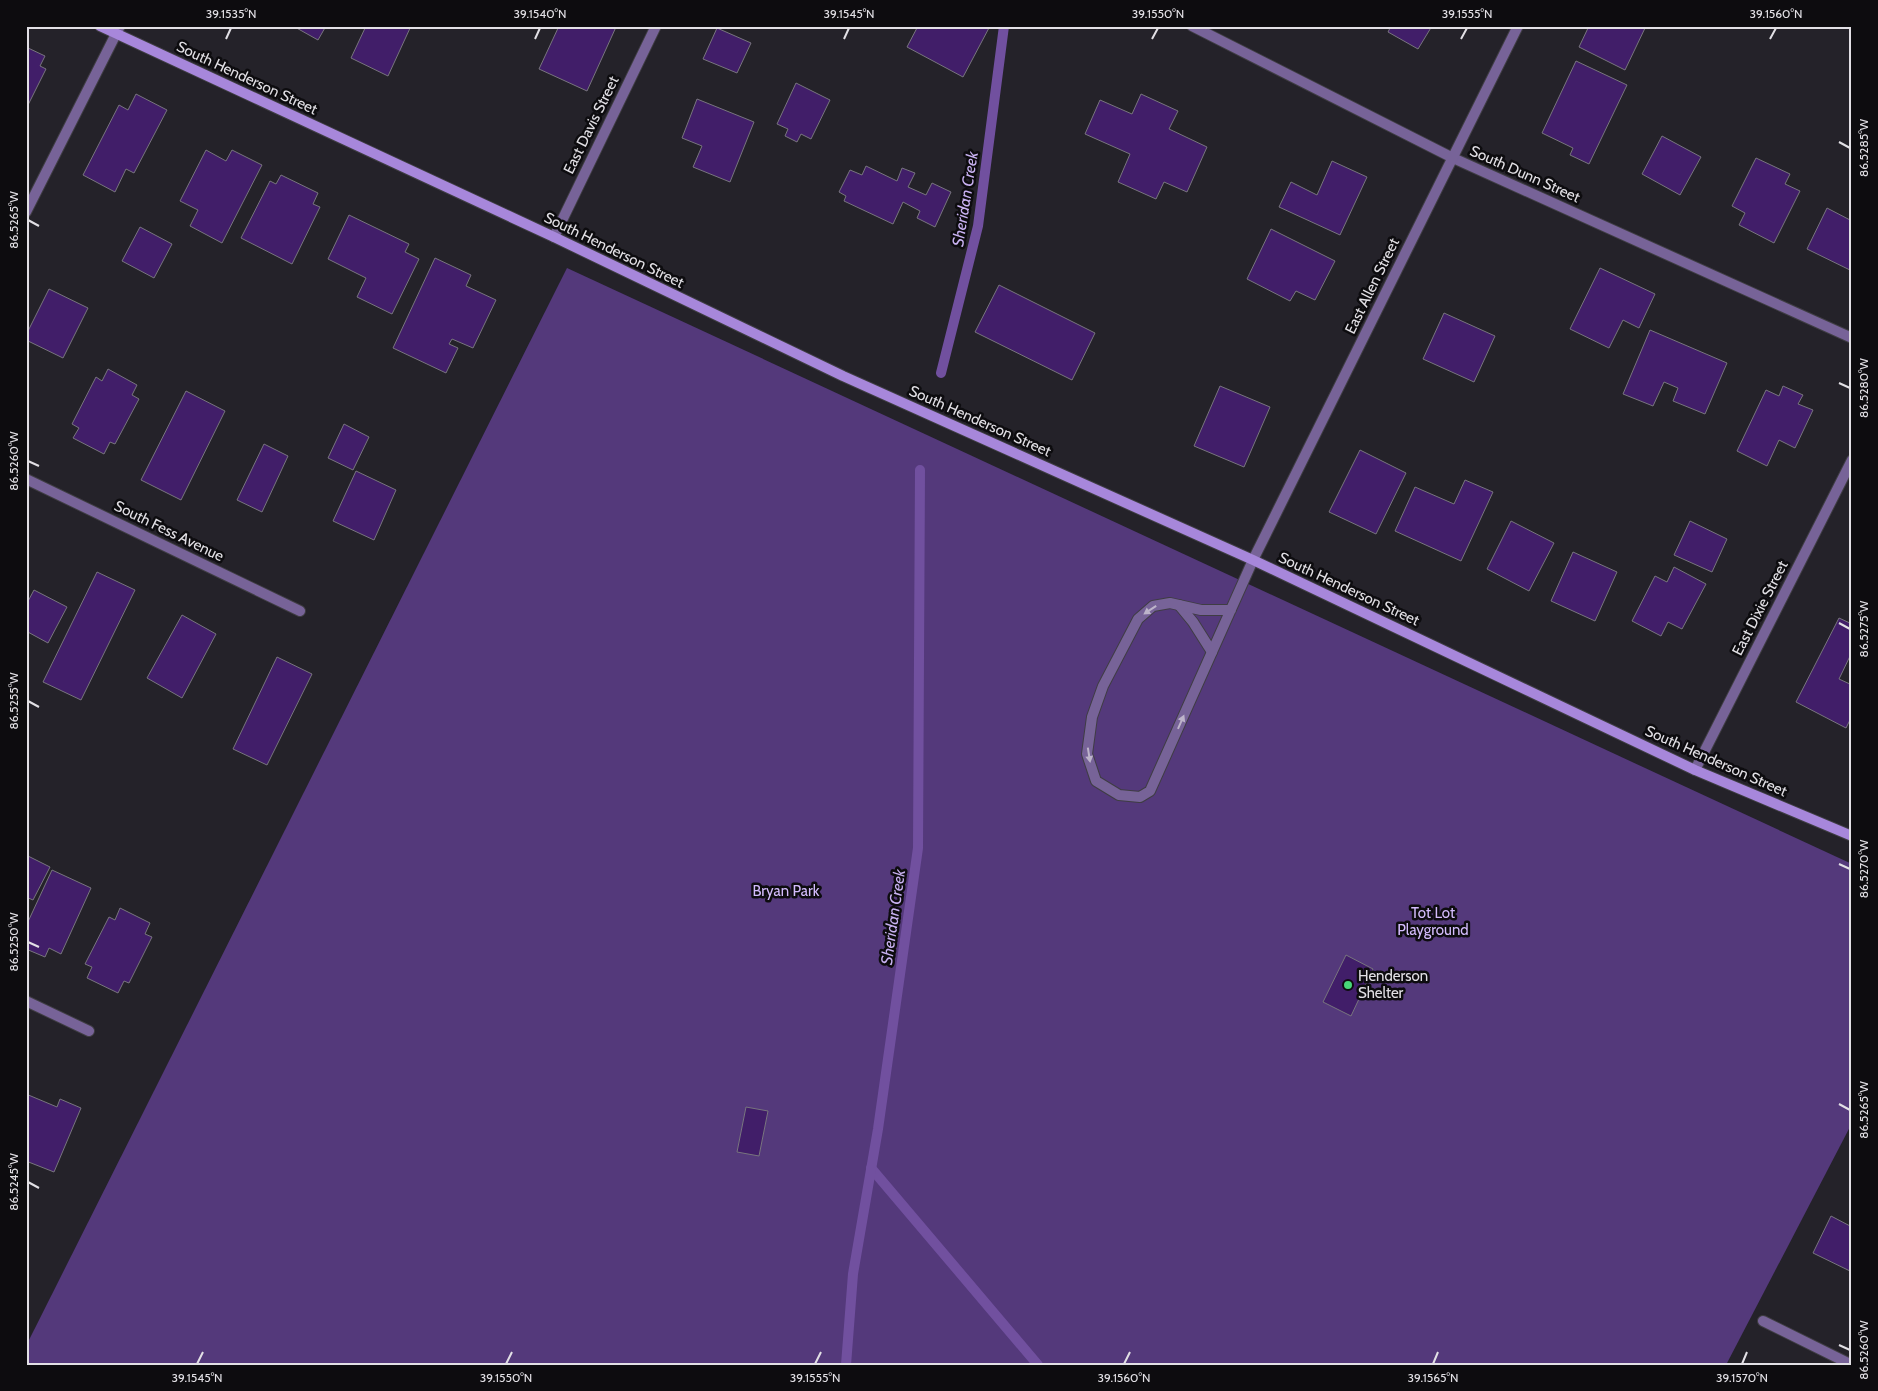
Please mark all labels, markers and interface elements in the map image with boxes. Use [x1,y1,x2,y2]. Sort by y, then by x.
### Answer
text: 39.1535°N [206,6,256,21]
text: 39.1540°N [513,6,567,21]
text: 39.1545°N [823,6,875,21]
text: 39.1550°N [1132,6,1184,21]
text: 39.1555°N [1442,6,1492,21]
text: 39.1560°N [1750,6,1802,21]
street label: South Henderson Street [174,37,320,119]
street label: East Davis Street [560,73,622,177]
text: 86.5285°W [1856,118,1871,177]
street label: South Dunn Street [1467,142,1583,206]
water label: Sheridan Creek [948,149,982,248]
text: 86.5265°W [6,191,21,249]
street label: South Henderson Street [541,208,687,292]
street label: East Allen Street [1341,235,1403,337]
text: 86.5280°W [1856,357,1871,418]
street label: South Henderson Street [906,382,1054,460]
text: 86.5260°W [6,431,21,491]
street label: South Fess Avenue [111,497,227,565]
street label: South Henderson Street [1276,548,1422,630]
street label: East Dixie Street [1728,558,1792,658]
text: 86.5275°W [1856,600,1871,657]
one-way arrow [1143,605,1157,615]
text: 86.5255°W [6,672,21,730]
one-way arrow [1178,715,1186,729]
street label: South Henderson Street [1642,722,1790,800]
one-way arrow [1085,747,1093,763]
text: 86.5270°W [1856,839,1871,898]
water label: Sheridan Creek [877,867,909,966]
park label: Bryan Park [752,882,820,900]
park label: Tot Lot Playground [1397,904,1469,939]
text: 86.5250°W [6,912,21,972]
place label: Henderson Shelter [1358,967,1428,1002]
marker: Henderson Shelter [1342,979,1354,991]
text: 86.5265°W [1856,1081,1871,1139]
text: 86.5245°W [6,1153,21,1211]
text: 86.5260°W [1856,1320,1871,1380]
text: 39.1545°N [171,1370,223,1385]
text: 39.1550°N [480,1370,532,1385]
text: 39.1555°N [790,1370,840,1385]
text: 39.1560°N [1098,1370,1150,1385]
text: 39.1565°N [1407,1370,1459,1385]
text: 39.1570°N [1716,1370,1768,1385]

